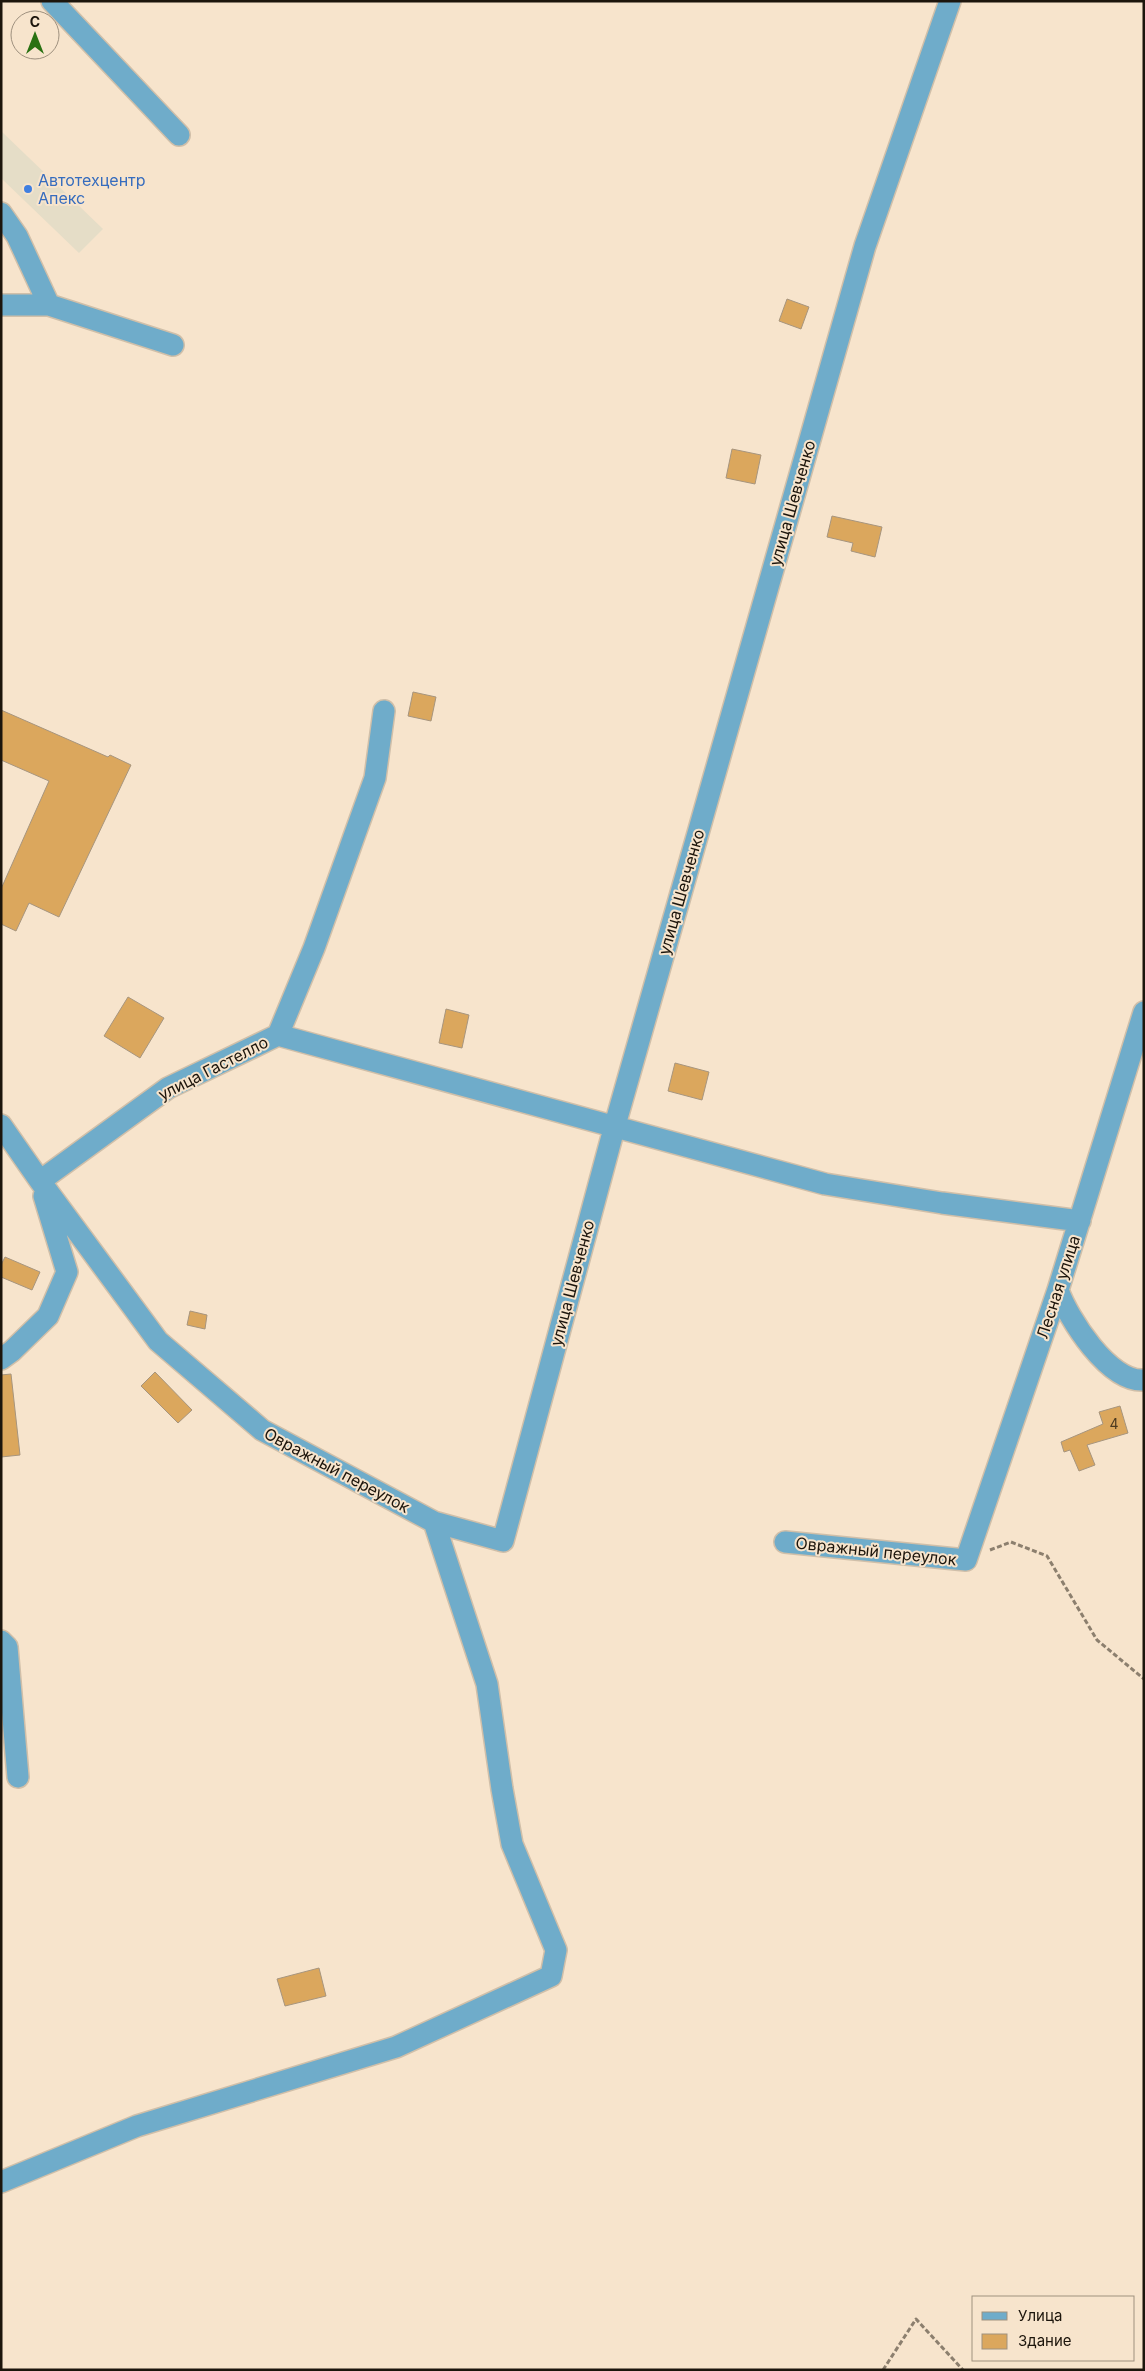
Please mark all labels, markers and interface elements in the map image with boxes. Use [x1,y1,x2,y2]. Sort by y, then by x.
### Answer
north arrow [10,10,60,60]
text: С [30,13,40,30]
place label: Автотехцентр Апекс [38,170,146,208]
marker: Автотехцентр Апекс [22,183,34,195]
street label: улица Шевченко [765,438,819,568]
street label: улица Шевченко [654,827,708,957]
street label: улица Гастелло [155,1032,271,1104]
street label: улица Шевченко [546,1218,598,1348]
street label: Лесная улица [1032,1233,1084,1341]
house number: 4 [1109,1415,1119,1432]
street label: Овражный переулок [261,1423,413,1517]
street label: Овражный переулок [795,1533,958,1569]
legend [972,2296,1135,2361]
text: Улица [1018,2306,1062,2325]
text: Здание [1018,2331,1072,2350]

